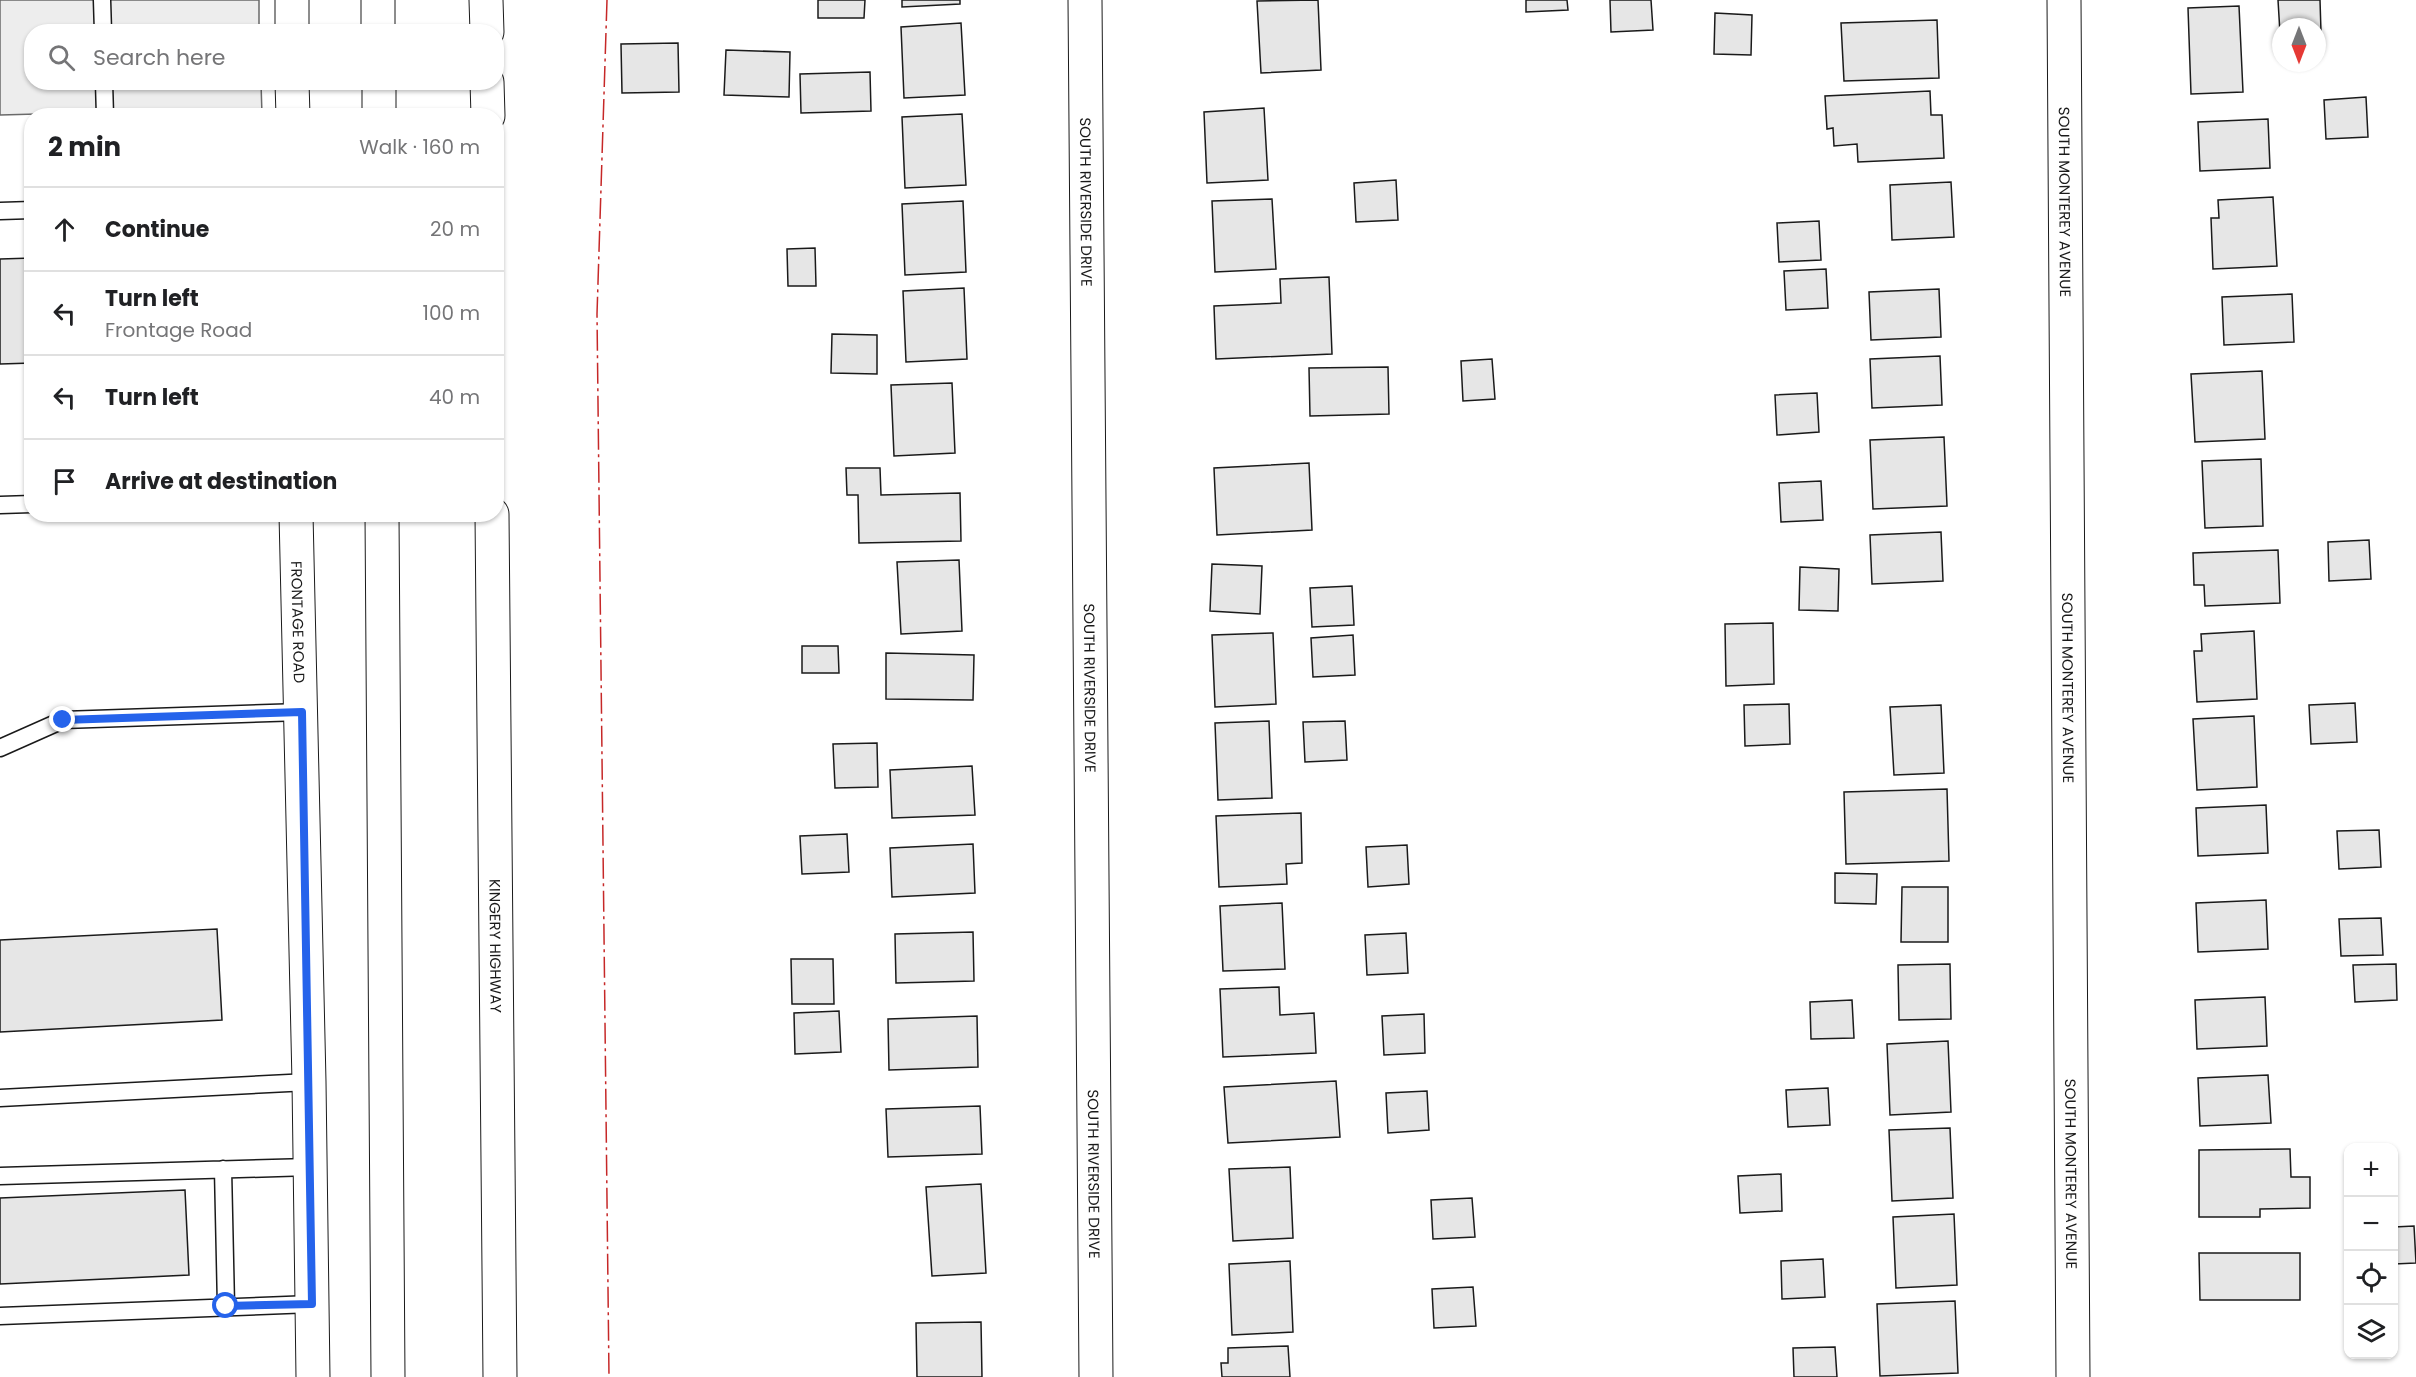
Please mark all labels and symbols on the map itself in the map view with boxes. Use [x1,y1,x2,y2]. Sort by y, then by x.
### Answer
north arrow [2272,18,2326,72]
street label: SOUTH MONTEREY AVENUE [2054,107,2076,297]
street label: SOUTH RIVERSIDE DRIVE [1075,117,1098,287]
street label: FRONTAGE ROAD [287,561,310,683]
street label: SOUTH MONTEREY AVENUE [2057,593,2080,783]
street label: SOUTH RIVERSIDE DRIVE [1079,603,1102,773]
route end [49,706,75,732]
street label: KINGERY HIGHWAY [485,879,507,1013]
street label: SOUTH MONTEREY AVENUE [2061,1079,2083,1269]
street label: SOUTH RIVERSIDE DRIVE [1083,1089,1106,1259]
route start [212,1292,238,1318]

